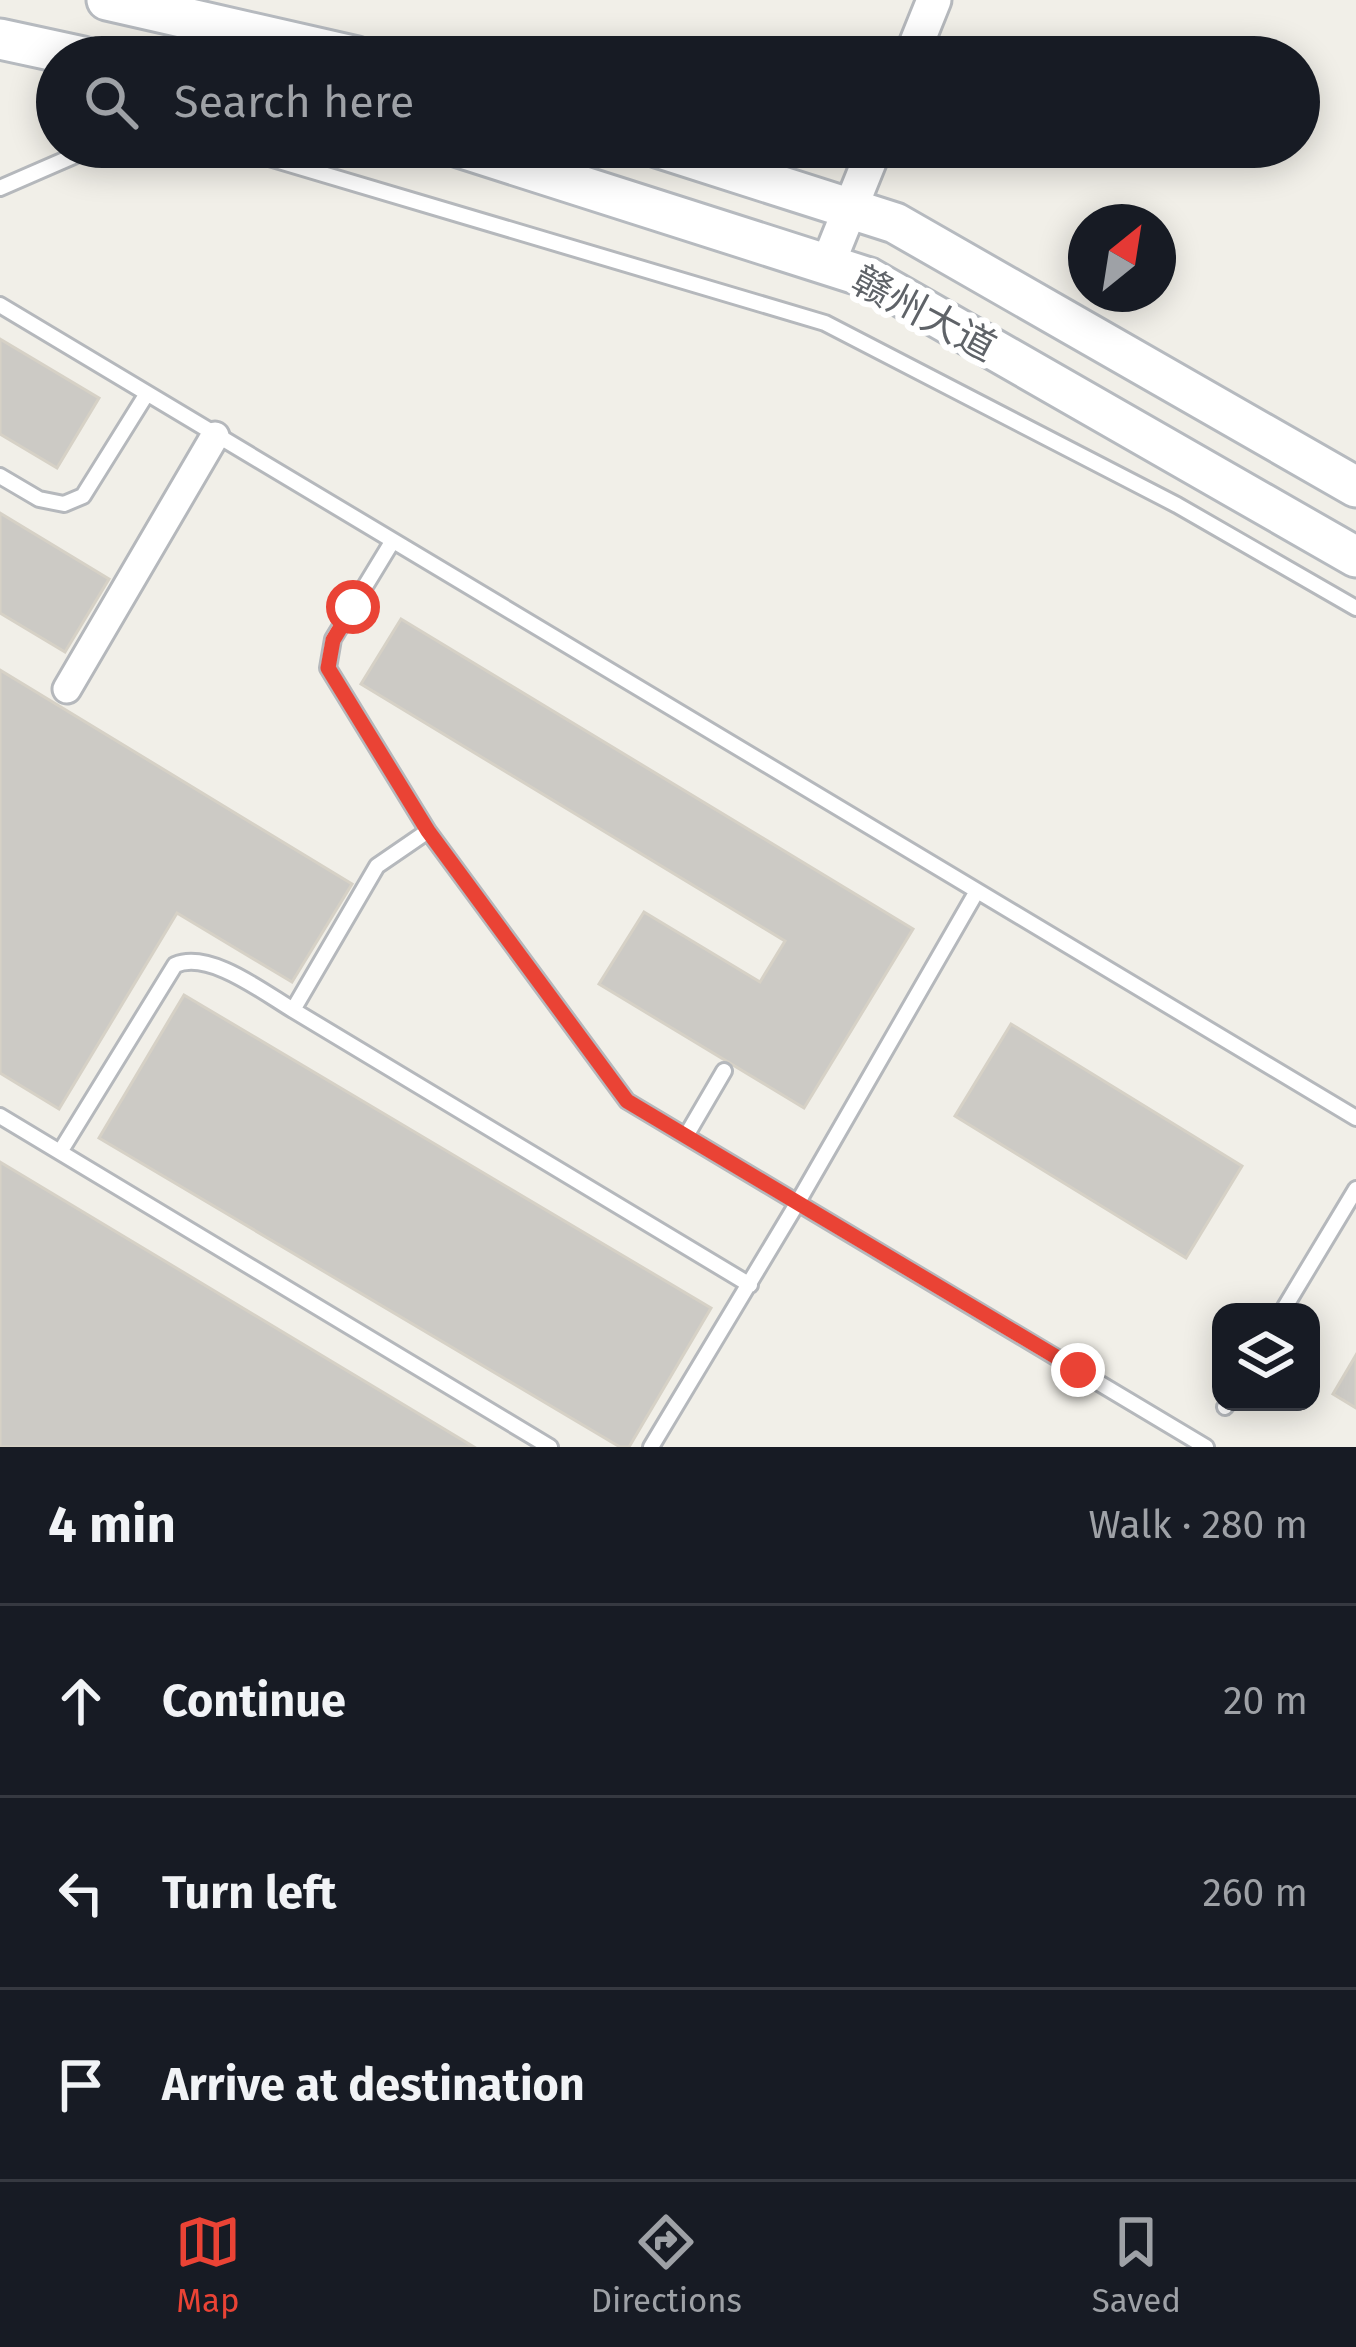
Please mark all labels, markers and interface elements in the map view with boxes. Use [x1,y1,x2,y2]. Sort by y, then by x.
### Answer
search box [36,36,1320,168]
icon: search [78,69,144,135]
text: Search here [174,75,414,129]
north arrow [1068,204,1176,312]
street label: 赣州大道 [844,257,1004,371]
route start [326,580,380,634]
map controls [1212,1303,1320,1411]
button: layers [1212,1303,1320,1411]
route end [1051,1343,1105,1397]
text: 4 min [48,1494,176,1556]
text: Walk · 280 m [1088,1502,1308,1548]
icon: ahead [48,1668,114,1734]
text: Continue [162,1674,346,1728]
text: 20 m [1223,1678,1308,1724]
icon: left [48,1860,114,1926]
text: Turn left [162,1866,336,1920]
text: 260 m [1202,1870,1308,1916]
icon: arrive [48,2052,114,2118]
text: Arrive at destination [162,2058,585,2112]
tab: Map [175,2209,241,2321]
tab: Directions [591,2209,742,2321]
tab: Saved [1092,2209,1181,2321]

